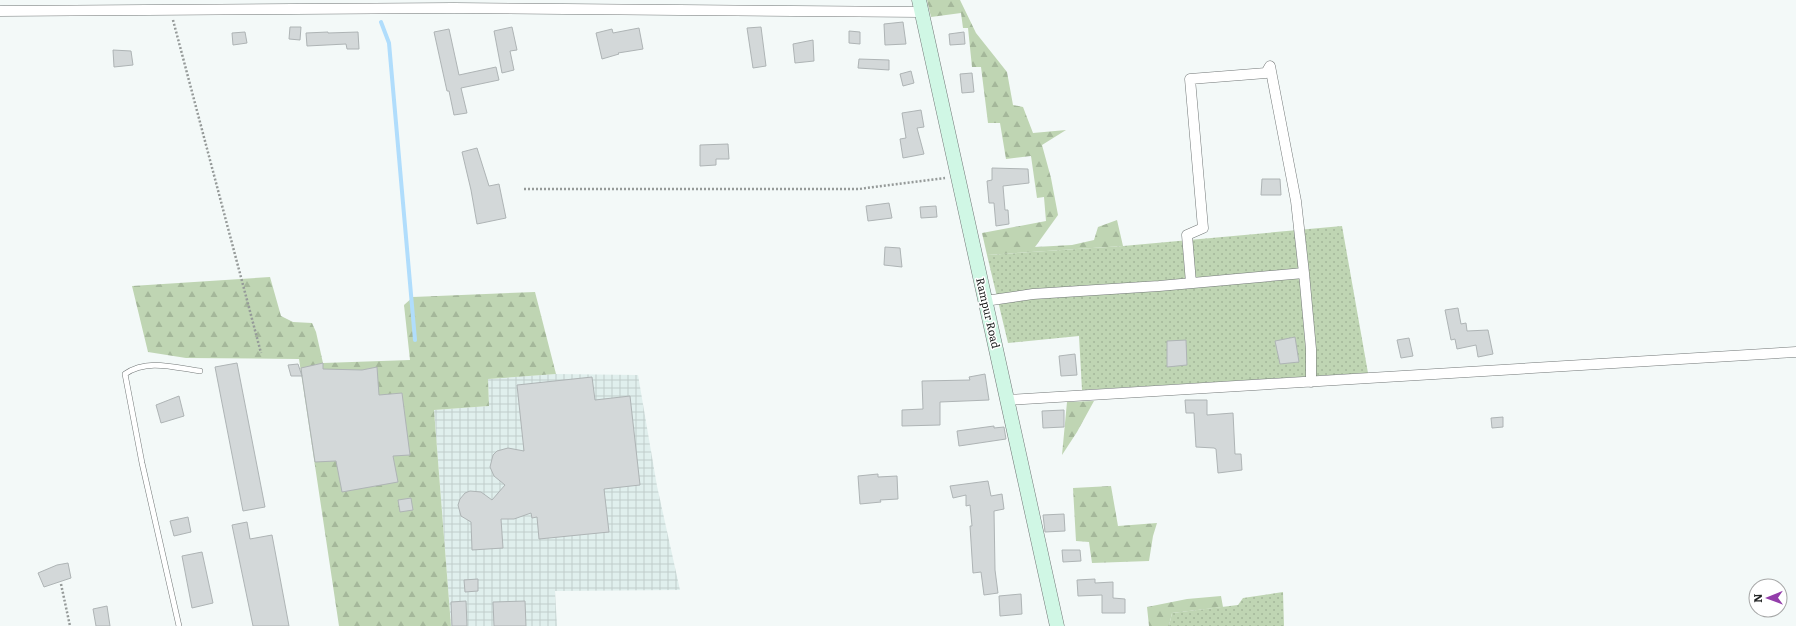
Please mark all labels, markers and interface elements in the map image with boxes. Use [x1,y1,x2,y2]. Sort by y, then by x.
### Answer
street label: Rampur Road [973,276,1005,350]
north arrow [1748,578,1788,618]
text: N [1749,593,1765,603]

